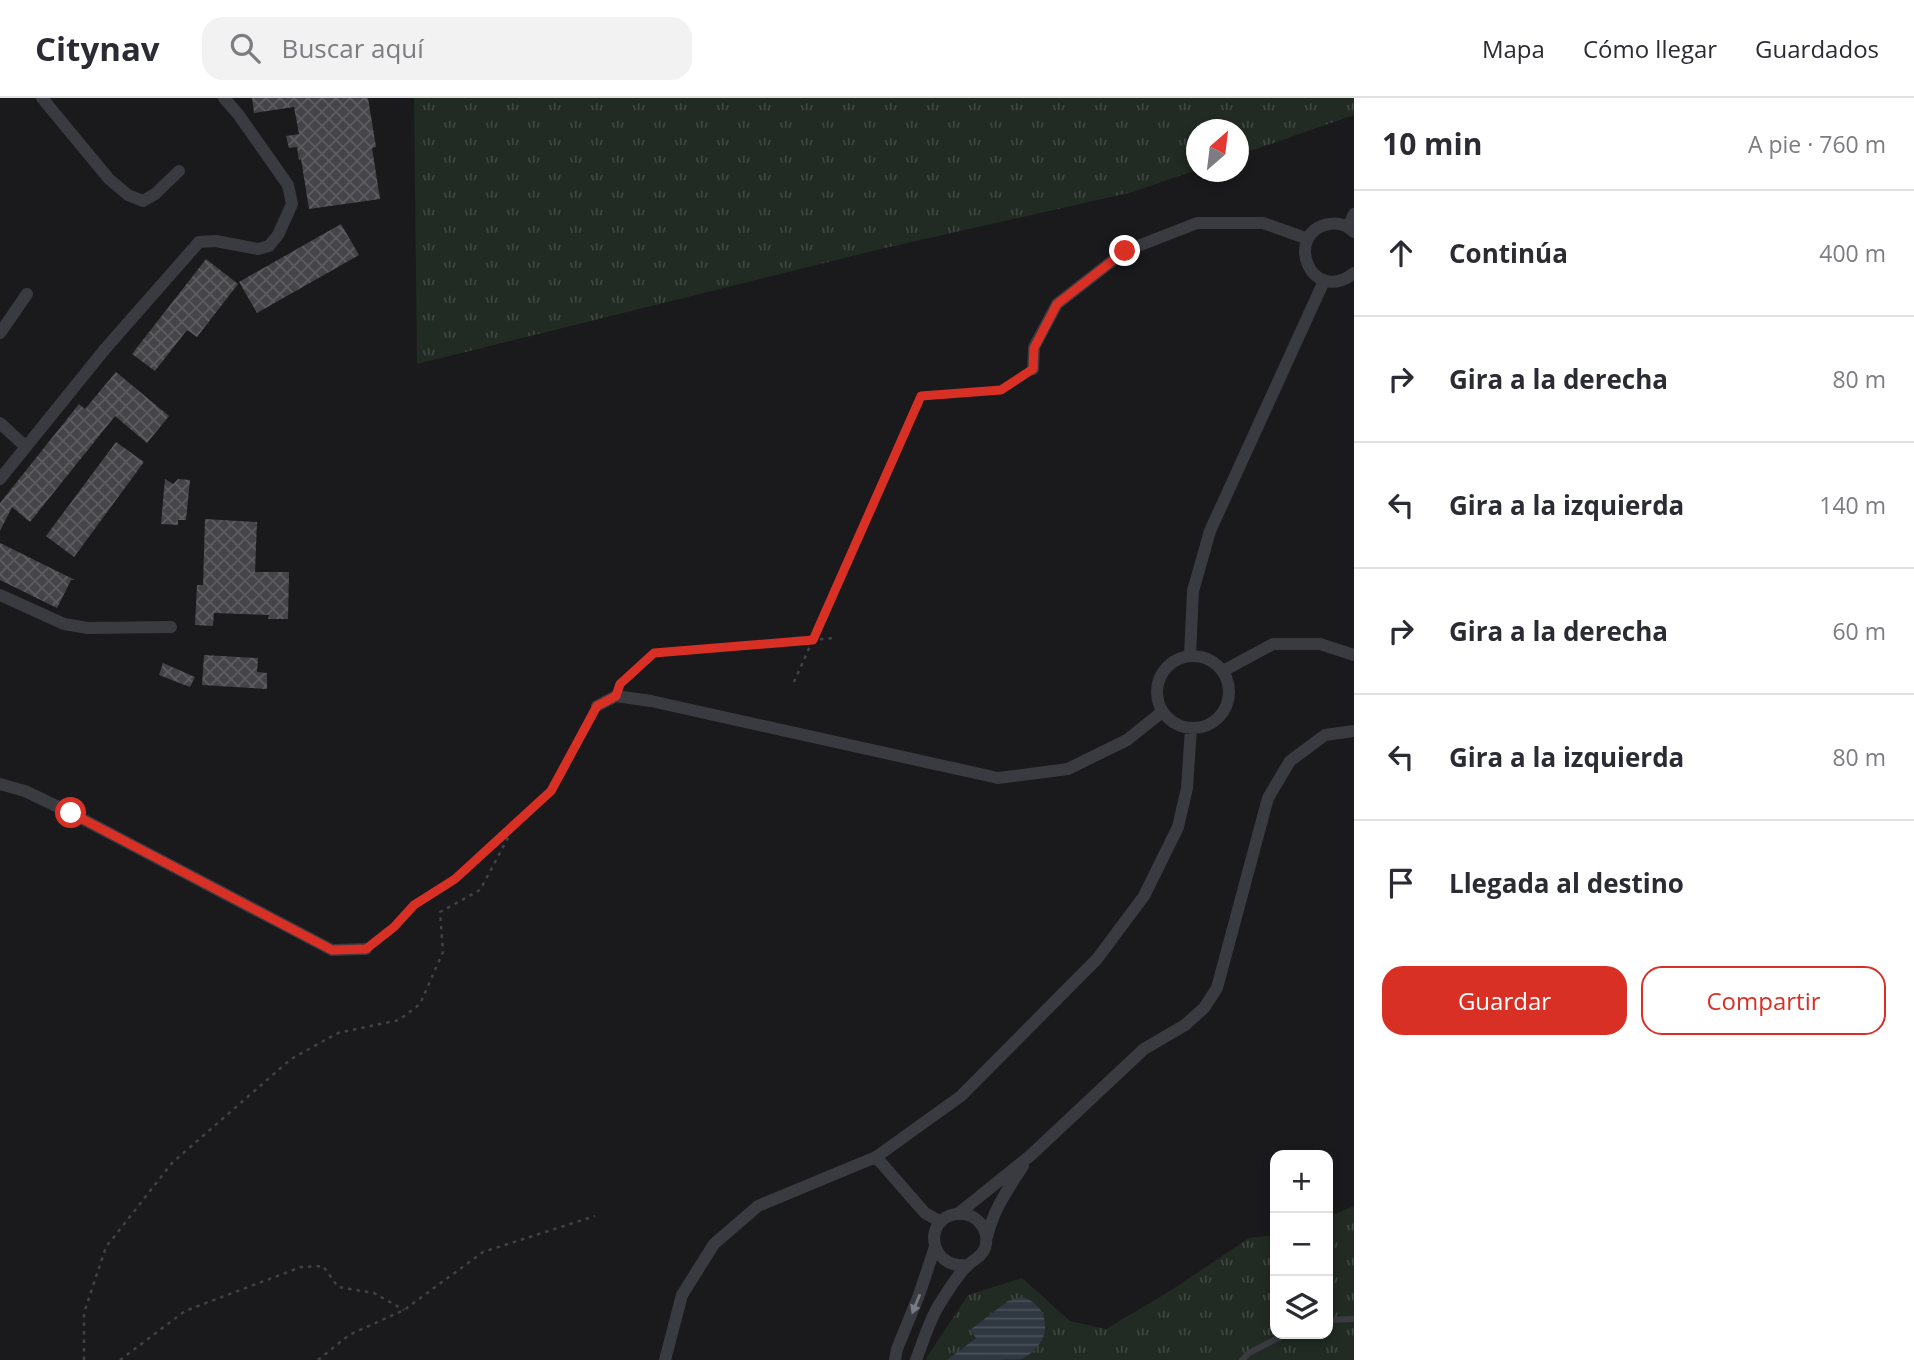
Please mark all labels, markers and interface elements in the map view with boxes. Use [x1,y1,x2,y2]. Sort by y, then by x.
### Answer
search box [202,17,692,80]
text: Citynav [35,26,160,71]
icon: search [226,29,264,67]
text: Buscar aquí [282,30,424,66]
text: Mapa [1482,32,1545,65]
text: Cómo llegar [1583,32,1717,65]
text: Guardados [1755,32,1879,65]
north arrow [1186,119,1249,182]
text: 10 min [1382,123,1482,164]
text: A pie · 760 m [1748,128,1886,160]
icon: ahead [1382,234,1420,272]
route end [1109,235,1140,266]
text: Continúa [1449,235,1568,271]
text: 400 m [1819,237,1886,269]
icon: right [1382,360,1420,398]
text: Gira a la derecha [1449,361,1668,397]
text: 80 m [1832,363,1886,395]
icon: left [1382,486,1420,524]
text: Gira a la izquierda [1449,487,1684,523]
text: 140 m [1819,489,1886,521]
icon: right [1382,612,1420,650]
text: Gira a la derecha [1449,613,1668,649]
text: 60 m [1832,615,1886,647]
icon: left [1382,738,1420,776]
text: Gira a la izquierda [1449,739,1684,775]
text: 80 m [1832,741,1886,773]
route start [55,797,86,828]
icon: arrive [1382,864,1420,902]
text: Llegada al destino [1449,865,1684,901]
button: Guardar [1382,966,1627,1035]
button: Compartir [1641,966,1886,1035]
map controls [1270,1150,1333,1339]
button: + [1270,1150,1333,1213]
button: − [1270,1213,1333,1276]
button: layers [1270,1276,1333,1339]
one-way arrow [910,1294,921,1315]

